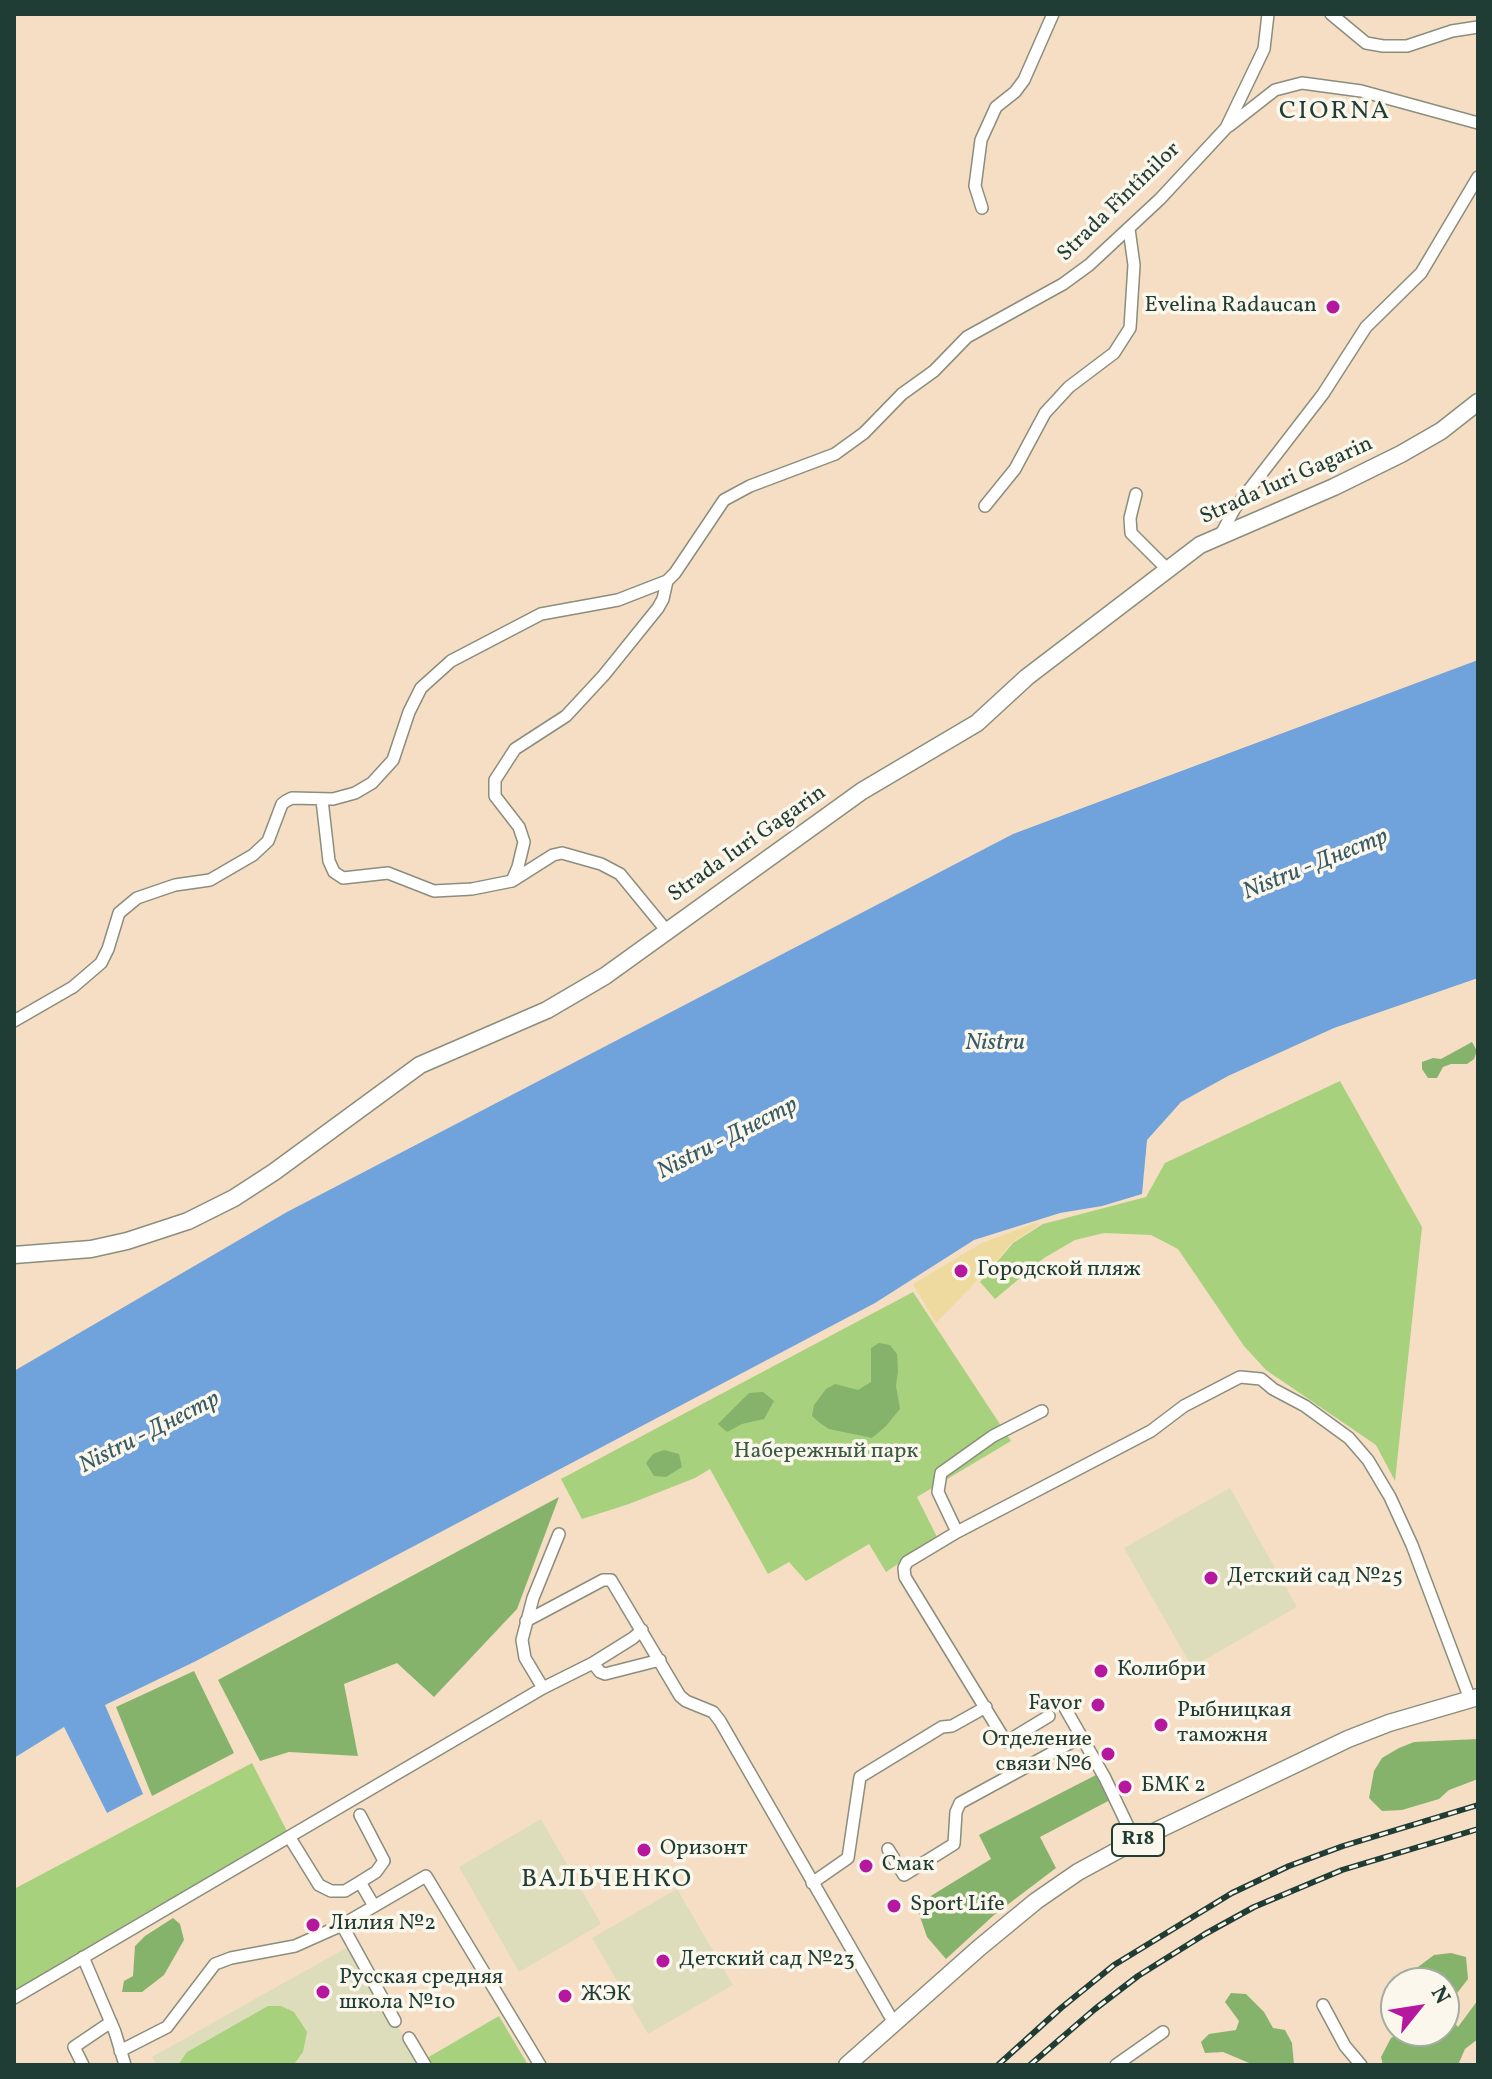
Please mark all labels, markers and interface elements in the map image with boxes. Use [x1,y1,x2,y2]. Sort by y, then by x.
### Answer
district label: CIORNA [1279,97,1391,129]
street label: Strada Fîntînilor [1053,138,1187,268]
place label: Evelina Radaucan [1145,294,1317,320]
marker: Evelina Radaucan [1324,298,1342,316]
street label: Strada Iuri Gagarin [1196,432,1378,532]
street label: Strada Iuri Gagarin [664,781,832,909]
water label: Nistru - Днестр [1239,824,1393,908]
water label: Nistru [965,1031,1025,1059]
water label: Nistru - Днестр [653,1092,803,1188]
place label: Городской пляж [977,1258,1141,1284]
marker: Городской пляж [952,1262,970,1280]
water label: Nistru - Днестр [75,1386,225,1482]
park label: Набережный парк [734,1440,918,1466]
place label: Детский сад №25 [1227,1565,1403,1591]
marker: Детский сад №25 [1202,1569,1220,1587]
place label: Колибри [1117,1658,1206,1684]
marker: Колибри [1092,1662,1110,1680]
place label: Favor [1028,1692,1082,1718]
marker: Favor [1089,1696,1107,1714]
place label: Рыбницкая таможня [1177,1699,1292,1750]
marker: Рыбницкая таможня [1152,1716,1170,1734]
place label: Отделение связи №6 [982,1728,1092,1780]
marker: Отделение связи №6 [1099,1745,1117,1763]
place label: БМК 2 [1141,1774,1206,1800]
marker: БМК 2 [1116,1778,1134,1796]
road number: R18 [1112,1824,1164,1856]
place label: Оризонт [660,1837,748,1863]
marker: Оризонт [635,1841,653,1859]
place label: Смак [882,1853,934,1879]
marker: Смак [857,1857,875,1875]
district label: ВАЛЬЧЕНКО [521,1865,693,1897]
place label: Sport Life [910,1893,1005,1919]
marker: Sport Life [885,1897,903,1915]
place label: Лилия №2 [329,1912,436,1938]
marker: Лилия №2 [304,1916,322,1934]
place label: Детский сад №23 [679,1948,855,1974]
marker: Детский сад №23 [654,1952,672,1970]
place label: Русская средняя школа №10 [339,1966,503,2018]
north arrow [1380,1967,1460,2047]
text: N [1422,1981,1457,2010]
marker: Русская средняя школа №10 [314,1983,332,2001]
place label: ЖЭК [581,1983,631,2009]
marker: ЖЭК [556,1987,574,2005]

